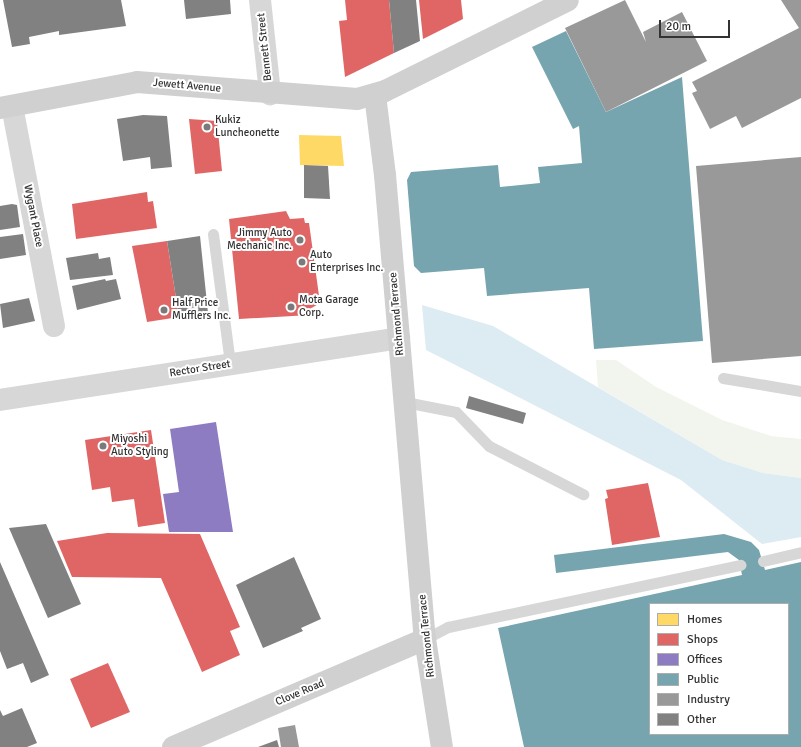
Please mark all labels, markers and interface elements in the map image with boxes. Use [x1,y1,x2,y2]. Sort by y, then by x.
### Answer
street label: Bennett Street [255,12,275,82]
scale bar [661,12,732,38]
text: 20 m [666,19,691,34]
street label: Jewett Avenue [152,76,222,96]
place label: Kukiz Luncheonette [215,114,280,140]
marker: Kukiz Luncheonette [202,122,212,132]
street label: Wygant Place [20,183,46,249]
place label: Jimmy Auto Mechanic Inc. [227,227,292,253]
marker: Jimmy Auto Mechanic Inc. [295,235,305,245]
place label: Auto Enterprises Inc. [310,249,383,275]
marker: Auto Enterprises Inc. [297,257,307,267]
street label: Richmond Terrace [387,272,407,356]
place label: Mota Garage Corp. [299,294,359,320]
place label: Half Price Mufflers Inc. [172,297,231,323]
marker: Mota Garage Corp. [286,302,296,312]
marker: Half Price Mufflers Inc. [159,305,169,315]
street label: Rector Street [168,358,232,380]
place label: Miyoshi Auto Styling [111,433,169,459]
marker: Miyoshi Auto Styling [98,441,108,451]
street label: Richmond Terrace [416,594,438,678]
legend [649,603,789,735]
text: Homes [687,612,722,627]
text: Shops [687,632,718,647]
text: Offices [687,652,722,667]
text: Public [687,672,719,687]
street label: Clove Road [274,677,326,709]
text: Industry [687,692,730,707]
text: Other [687,712,716,727]

